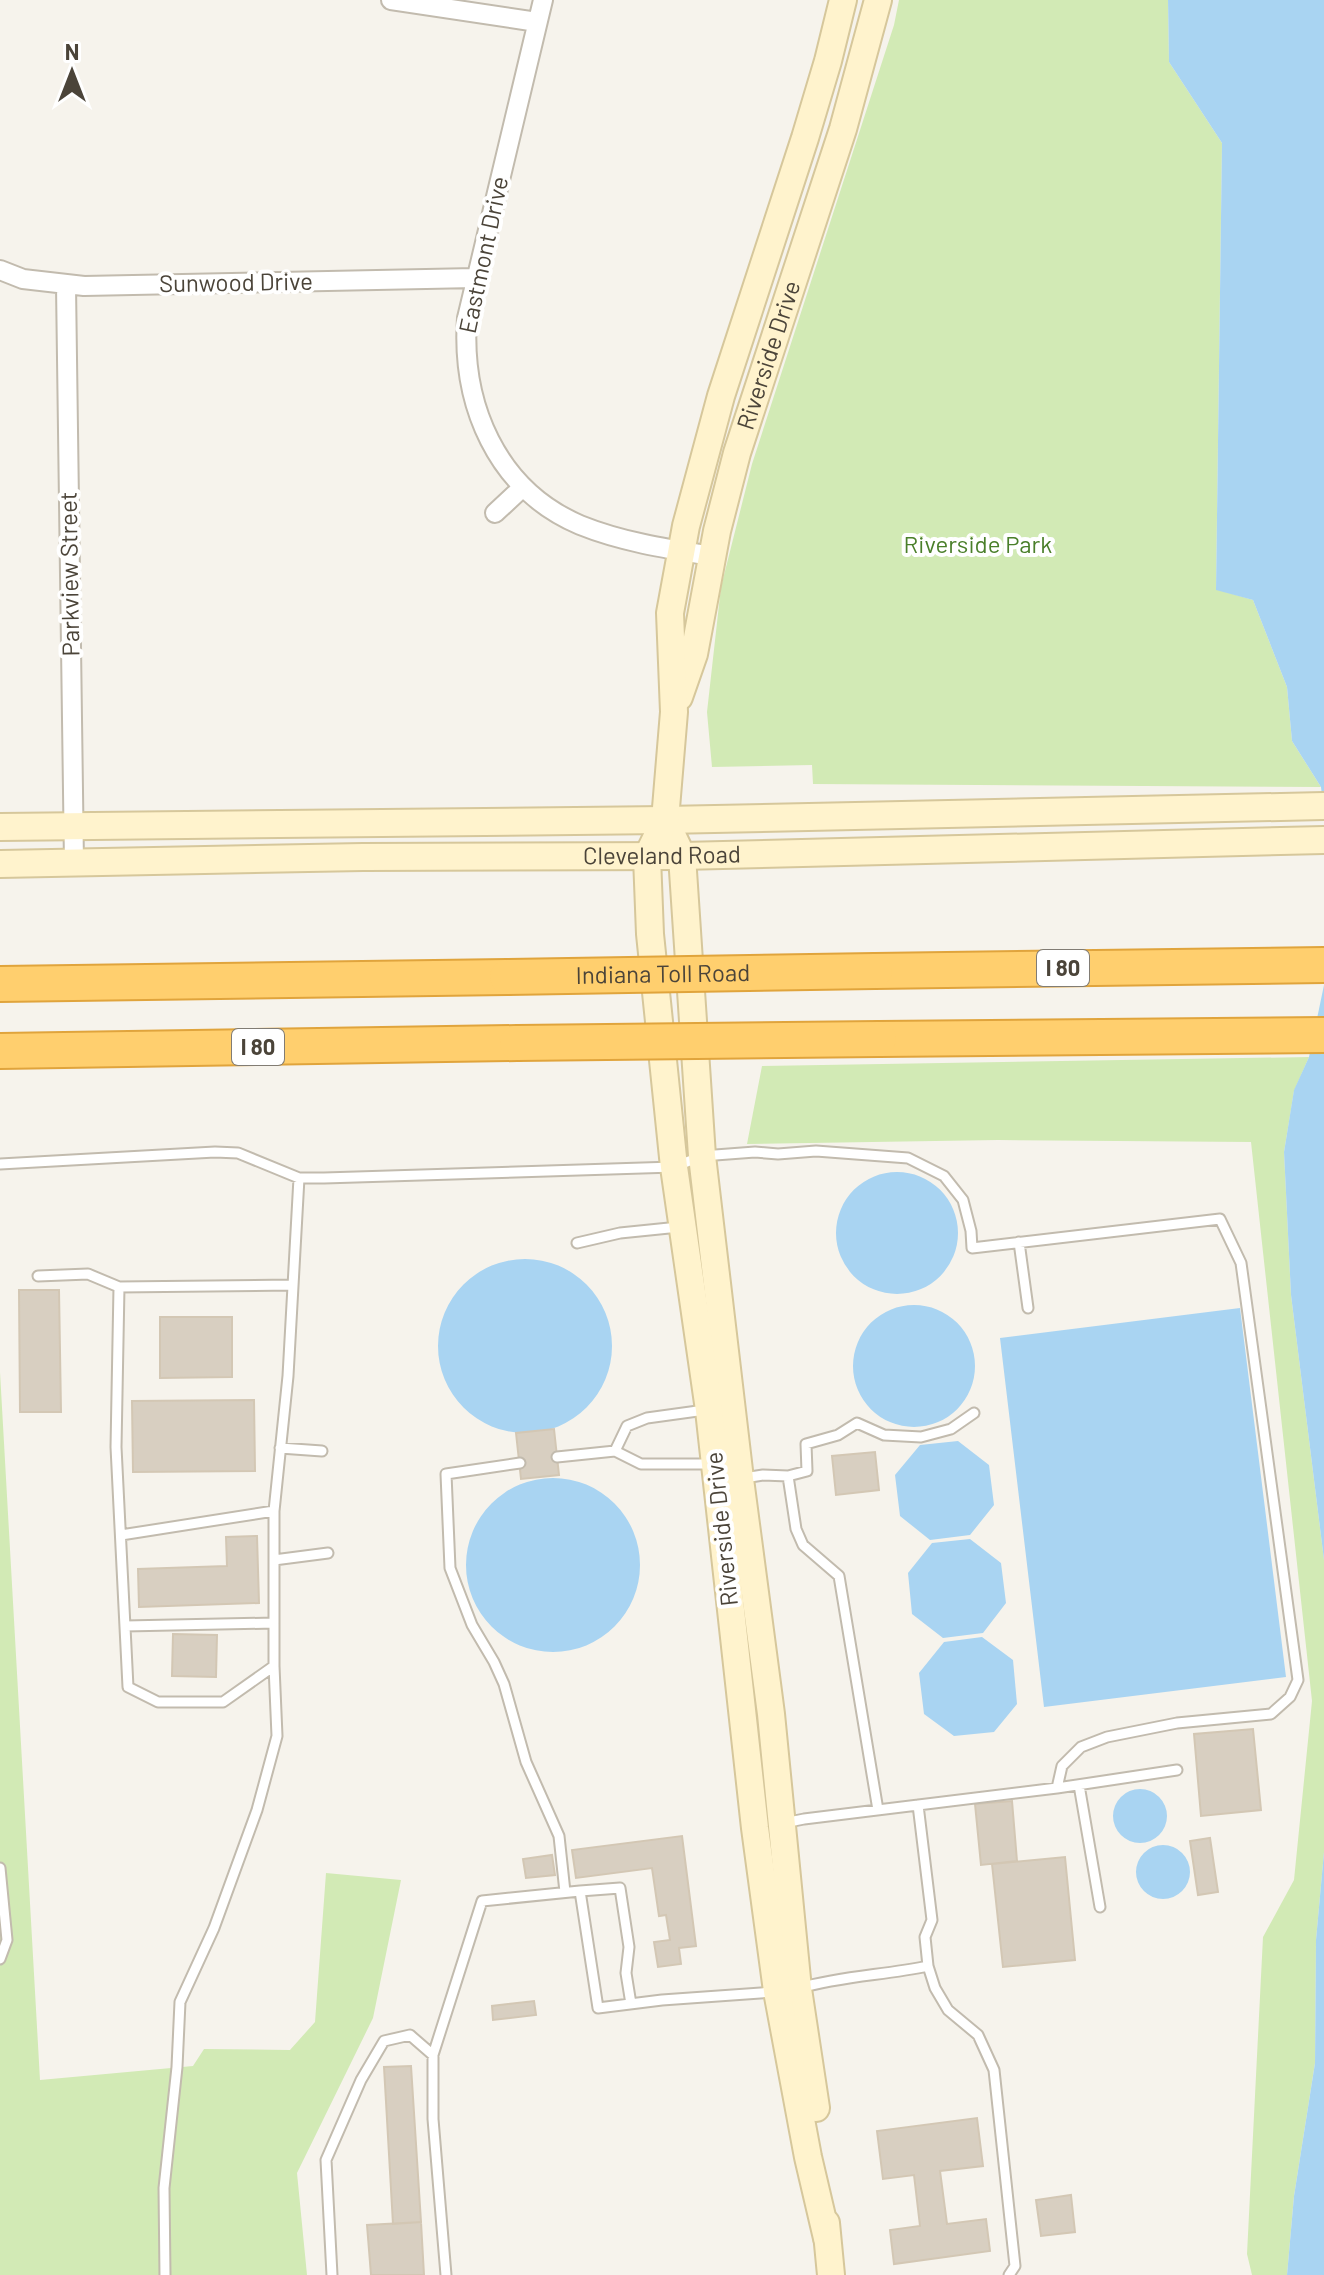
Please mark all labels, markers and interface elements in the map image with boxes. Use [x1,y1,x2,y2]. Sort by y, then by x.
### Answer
north arrow [32,32,112,112]
text: N [65,38,79,64]
street label: Eastmont Drive [452,174,513,336]
street label: Sunwood Drive [159,266,313,297]
street label: Riverside Drive [730,277,805,433]
street label: Parkview Street [53,491,84,657]
park label: Riverside Park [904,529,1052,558]
street label: Cleveland Road [583,839,741,869]
road number: I 80 [1037,950,1089,986]
street label: Indiana Toll Road [575,957,750,989]
road number: I 80 [232,1029,284,1065]
street label: Riverside Drive [698,1451,743,1608]

